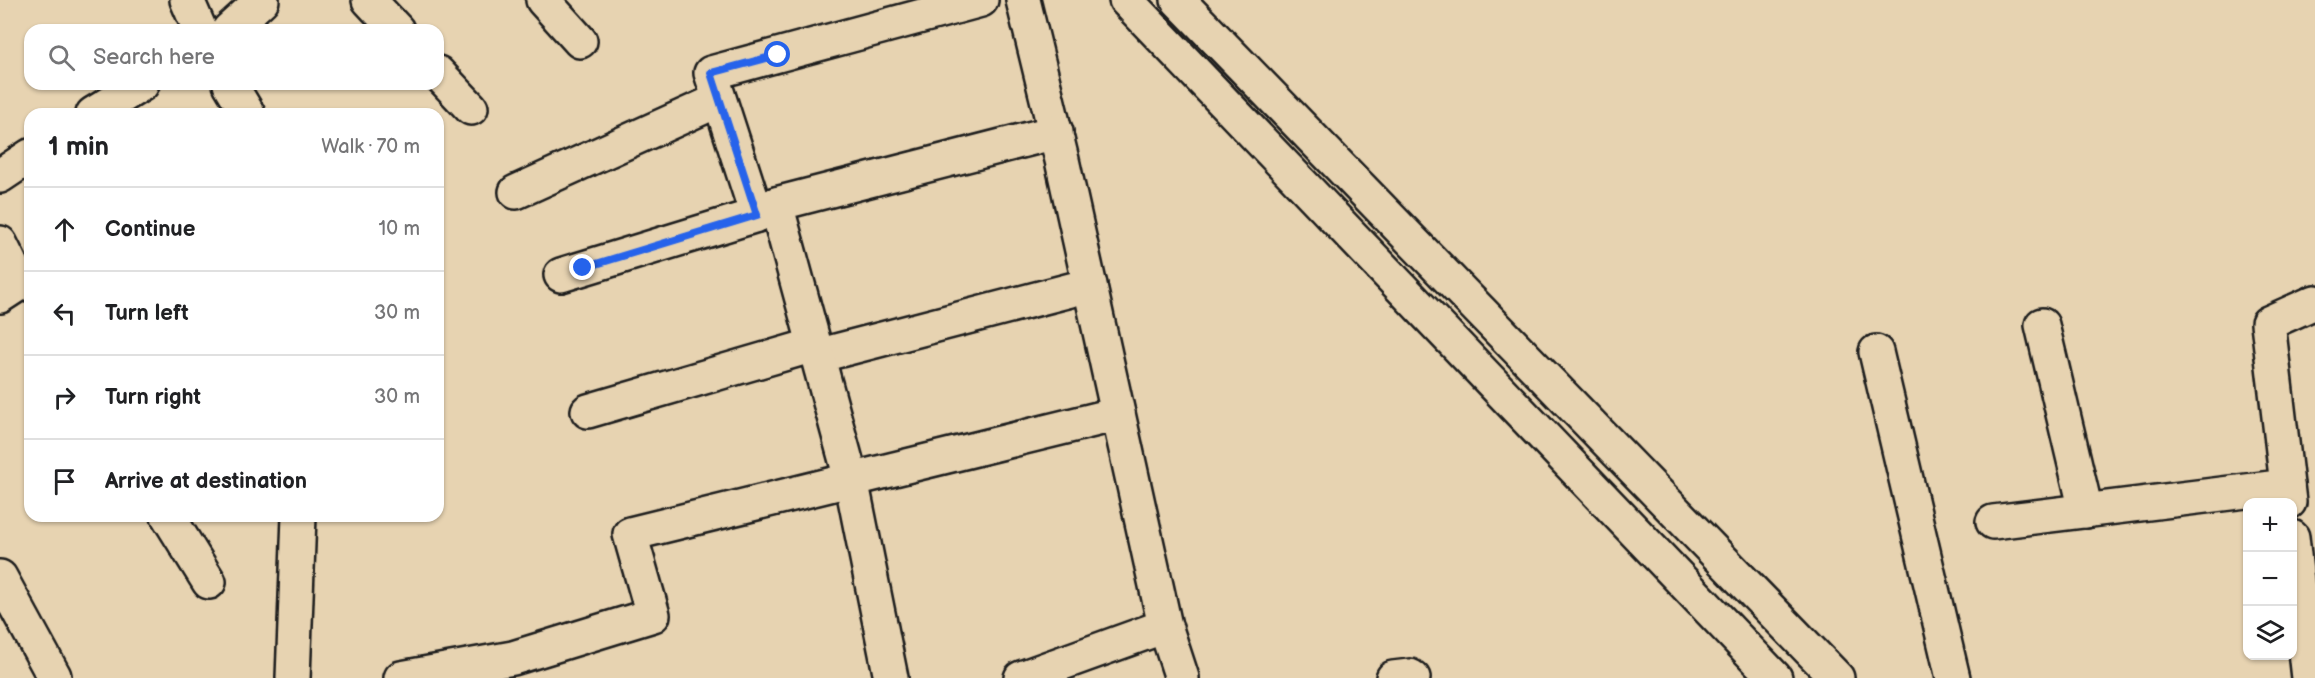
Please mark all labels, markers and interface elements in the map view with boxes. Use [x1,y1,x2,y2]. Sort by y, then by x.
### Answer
search box [24,24,444,90]
icon: search [45,41,78,74]
route start [764,41,790,67]
text: Search here [93,44,215,71]
text: 1 min [48,132,109,163]
text: Walk · 70 m [321,135,420,159]
icon: ahead [48,213,81,246]
text: Continue [105,216,195,243]
text: 10 m [379,217,420,241]
route end [569,254,595,280]
icon: left [48,297,81,330]
text: Turn left [105,300,189,327]
text: 30 m [374,301,420,325]
icon: right [48,381,81,414]
text: Turn right [105,384,201,411]
text: 30 m [374,385,420,409]
icon: arrive [48,465,81,498]
text: Arrive at destination [105,468,307,495]
map controls [2243,498,2297,660]
button: + [2243,498,2297,552]
button: − [2243,552,2297,606]
button: layers [2243,606,2297,660]

